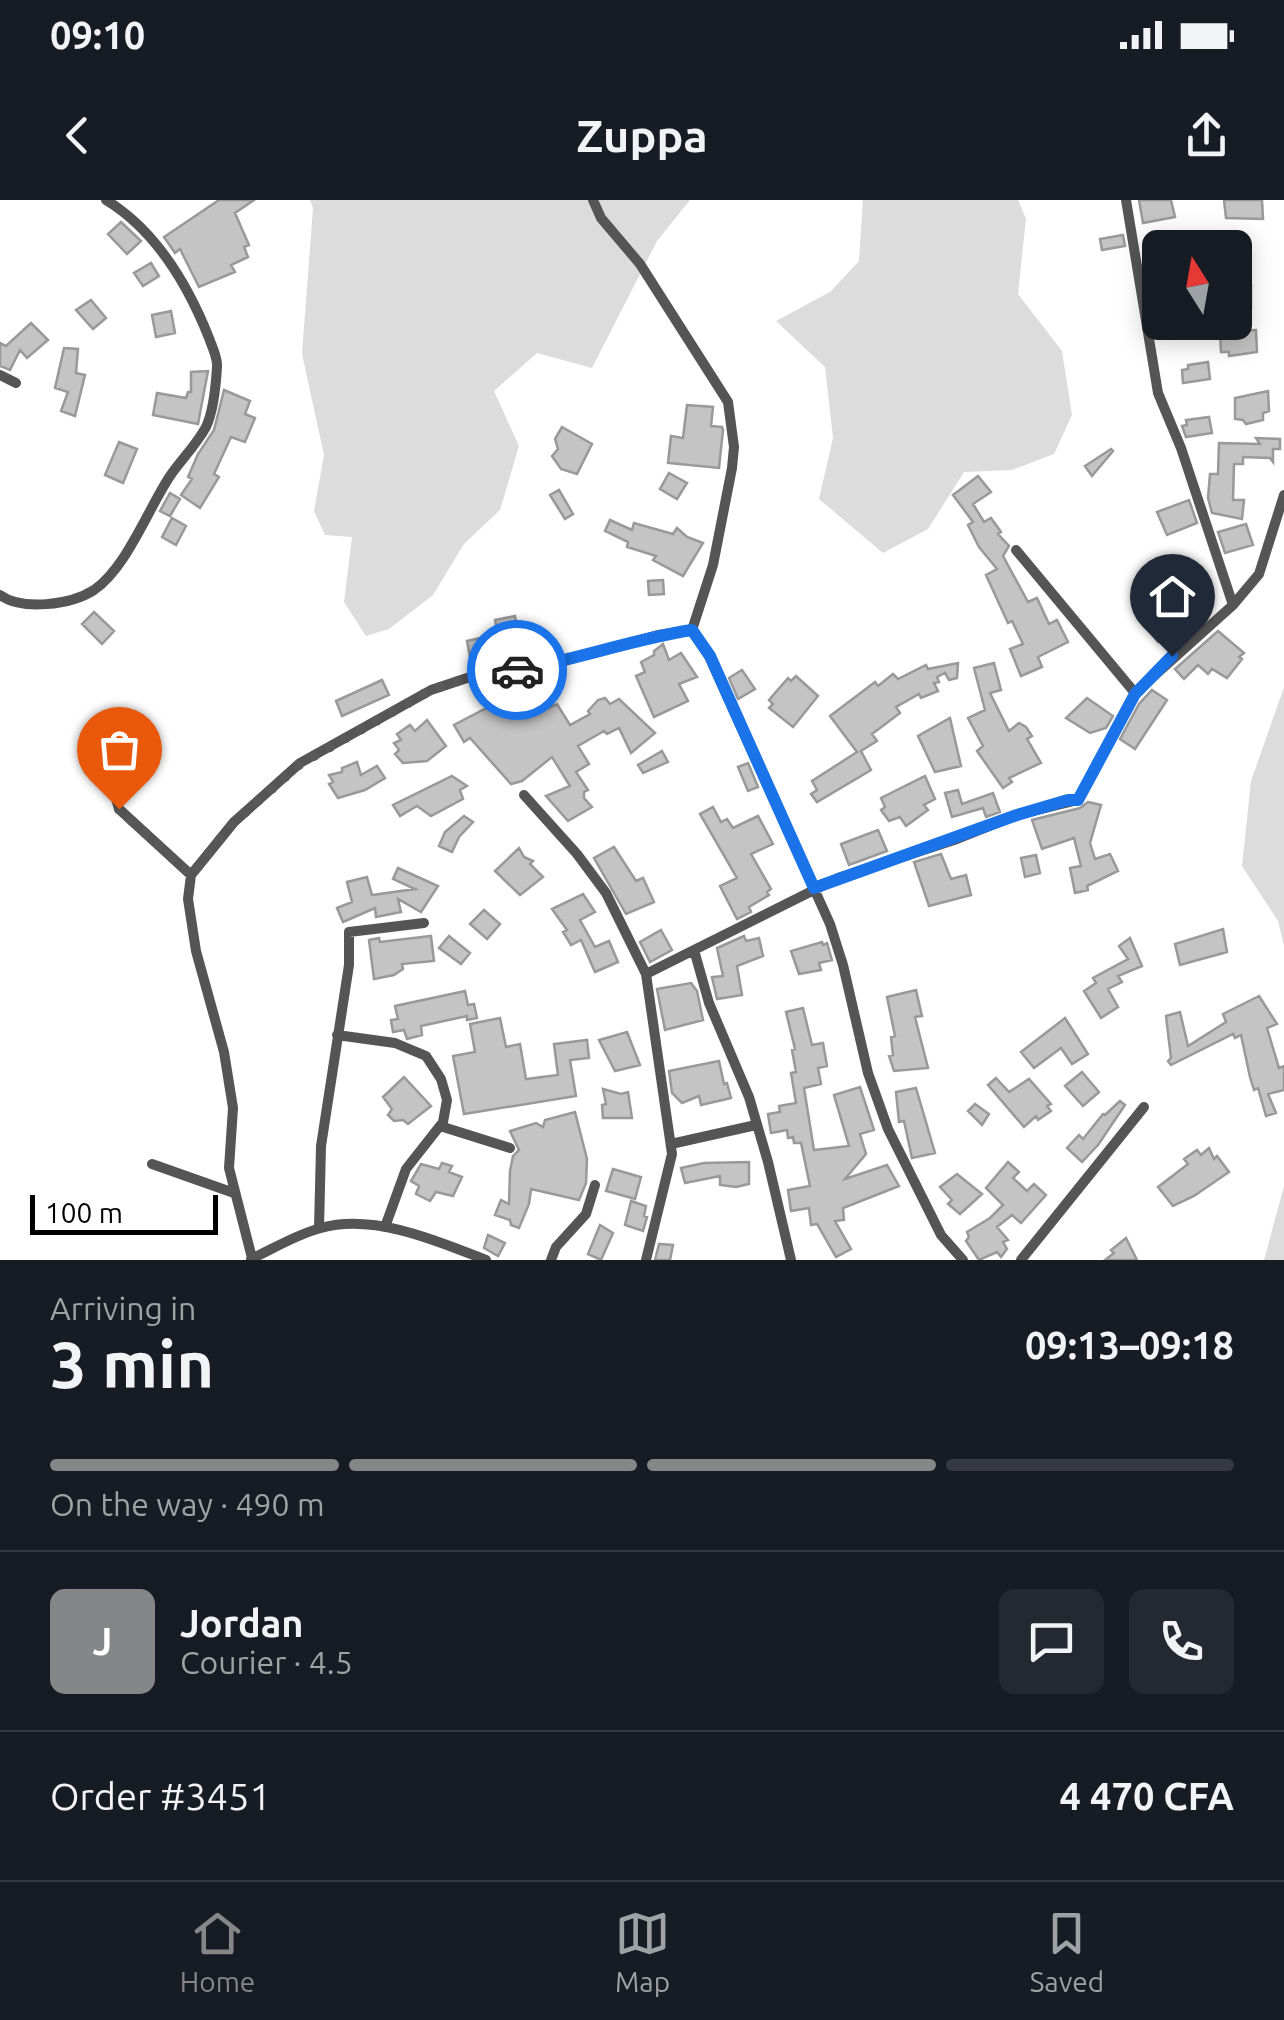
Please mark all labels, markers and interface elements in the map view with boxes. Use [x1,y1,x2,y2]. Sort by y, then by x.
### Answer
text: 09:10 [50,14,145,56]
icon: back [50,108,105,163]
icon: share [1179,108,1234,163]
text: Zuppa [576,110,708,161]
north arrow [1142,230,1252,340]
map controls [1142,230,1252,340]
pin [1130,554,1215,657]
icon: home [1145,569,1200,624]
courier [467,620,567,720]
icon: car [490,643,545,698]
pin [77,707,162,810]
icon: bag [92,722,147,777]
scale bar [30,1190,218,1234]
text: 100 m [45,1197,123,1228]
text: Arriving in [50,1290,196,1326]
text: 09:13–09:18 [1025,1324,1234,1366]
text: 3 min [50,1327,214,1400]
text: On the way · 490 m [50,1486,325,1522]
button: chat [999,1589,1104,1694]
button: phone [1129,1589,1234,1694]
text: Jordan [180,1602,304,1644]
text: J [93,1620,112,1662]
text: Courier · 4.5 [180,1644,353,1680]
text: Order #3451 [50,1775,271,1817]
text: 4 470 CFA [1060,1775,1234,1817]
tab: Home [180,1906,255,1997]
tab: Map [615,1906,670,1997]
tab: Saved [1030,1906,1104,1997]

